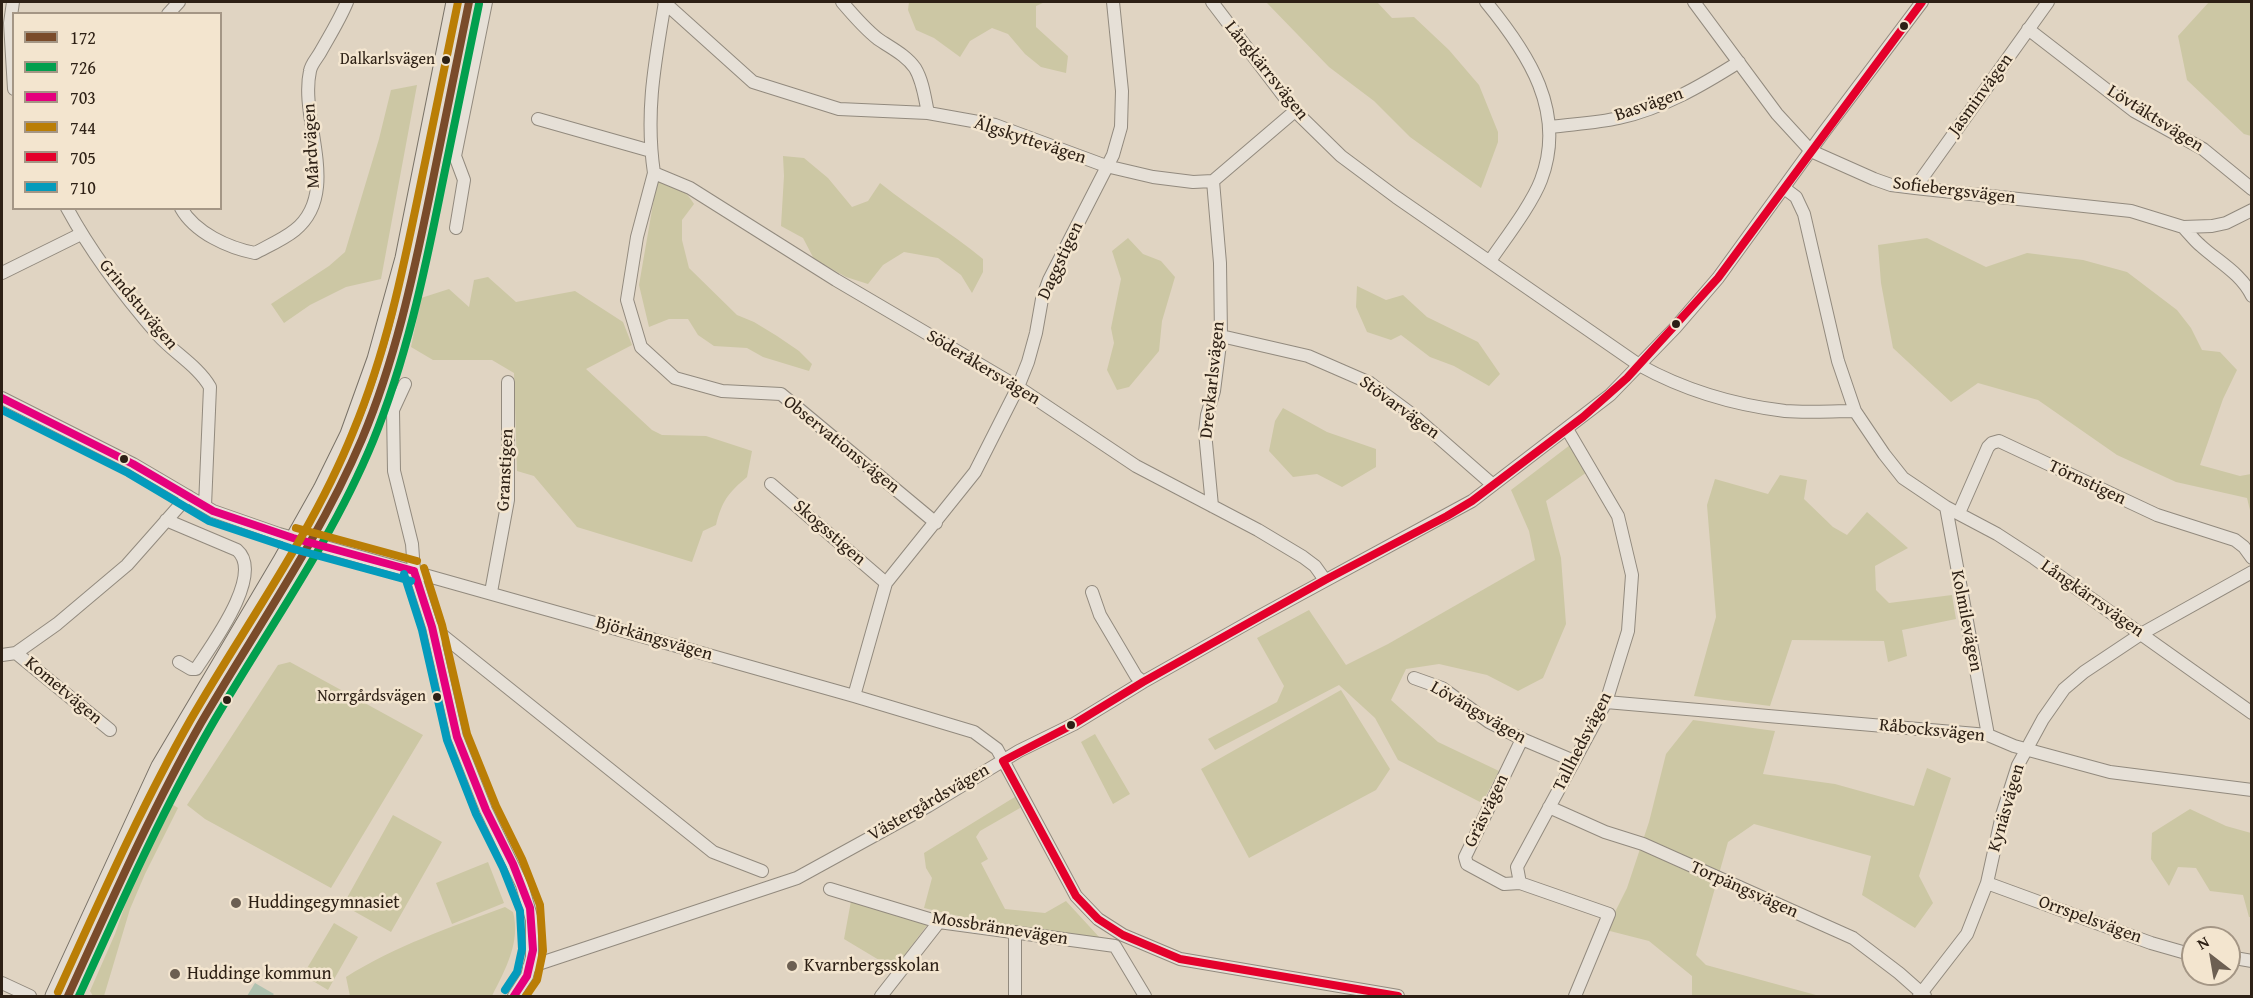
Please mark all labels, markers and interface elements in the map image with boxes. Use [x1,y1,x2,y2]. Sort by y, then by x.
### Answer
legend [12,12,222,210]
street label: Långkärrsvägen [1220,17,1312,125]
unlabelled marker [1898,20,1910,32]
text: 172 [70,24,96,51]
place label: Dalkarlsvägen [340,50,435,70]
street label: Jasminvägen [1944,50,2018,140]
text: 726 [70,54,96,81]
marker: Dalkarlsvägen [440,54,452,66]
street label: Lövtäktsvägen [2103,81,2207,157]
street label: Basvägen [1612,83,1686,127]
text: 703 [70,84,96,111]
street label: Mårdvägen [299,103,325,189]
street label: Älgskyttevägen [971,113,1089,169]
text: 744 [70,114,96,141]
text: 705 [70,144,96,171]
street label: Sofiebergsvägen [1891,173,2017,209]
text: 710 [70,174,96,201]
street label: Daggstigen [1034,219,1088,303]
street label: Grindstuvägen [94,256,182,354]
unlabelled marker [1670,318,1682,330]
street label: Drevkarlsvägen [1196,320,1230,440]
street label: Söderåkersvägen [922,326,1044,410]
street label: Stövarvägen [1355,372,1443,444]
street label: Observationsvägen [779,392,903,498]
street label: Granstigen [493,428,519,512]
unlabelled marker [118,453,130,465]
street label: Törnstigen [2045,456,2129,510]
street label: Skogsstigen [788,496,870,570]
street label: Långkärrsvägen [2036,555,2148,643]
street label: Kolmilevägen [1946,568,1986,674]
street label: Björkängsvägen [593,612,715,666]
street label: Kometvägen [20,652,106,730]
street label: Lövängsvägen [1426,677,1530,749]
place label: Norrgårdsvägen [317,687,426,707]
street label: Tallhedsvägen [1549,689,1617,795]
marker: Norrgårdsvägen [431,691,443,703]
unlabelled marker [221,694,233,706]
street label: Råbocksvägen [1878,715,1986,747]
unlabelled marker [1065,719,1077,731]
street label: Västergårdsvägen [865,760,993,846]
street label: Kynäsvägen [1984,762,2030,854]
street label: Gräsvägen [1460,771,1514,851]
street label: Torpängsvägen [1687,857,1801,923]
street label: Orrspelsvägen [2035,891,2145,949]
place label: Huddingegymnasiet [248,892,400,914]
marker: Huddingegymnasiet [229,896,243,910]
street label: Mossbrännevägen [931,908,1069,950]
north arrow [2181,926,2241,986]
text: N [2192,929,2214,955]
place label: Kvarnbergsskolan [804,955,939,977]
marker: Kvarnbergsskolan [785,959,799,973]
place label: Huddinge kommun [187,963,332,985]
marker: Huddinge kommun [168,967,182,981]

